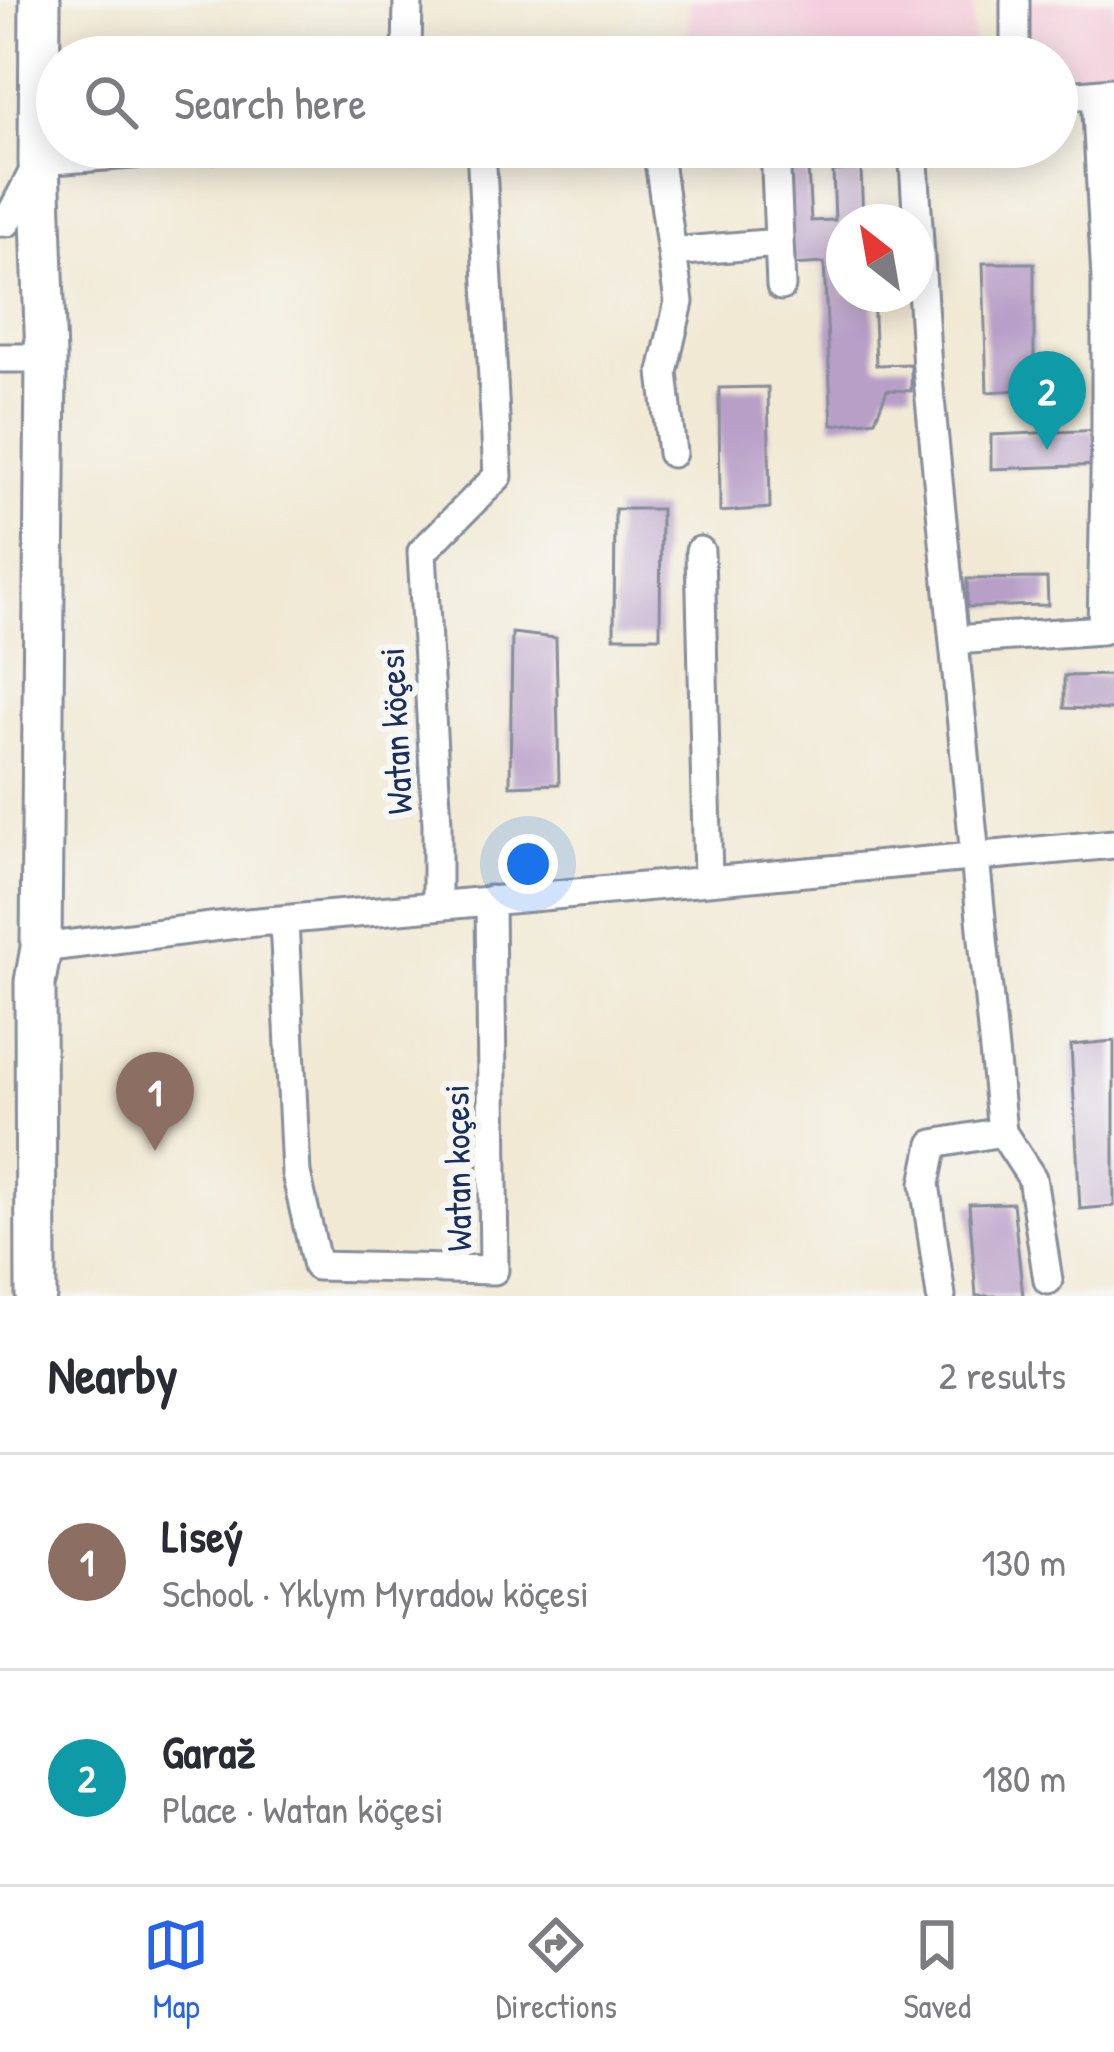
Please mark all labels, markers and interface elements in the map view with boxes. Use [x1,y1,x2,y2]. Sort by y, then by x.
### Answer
search box [36,36,1078,168]
icon: search [78,69,144,135]
text: Search here [174,72,366,133]
north arrow [826,204,934,312]
pin: 2 [1008,351,1086,450]
street label: Watan köçesi [366,646,423,816]
your location [498,834,558,894]
pin: 1 [116,1052,194,1151]
street label: Watan koçesi [431,1084,482,1252]
text: Nearby [48,1340,178,1409]
text: 2 results [939,1348,1066,1401]
text: Liseý [162,1505,243,1566]
text: 1 [80,1535,94,1588]
text: 130 m [981,1535,1066,1588]
text: School · Yklym Myradow köçesi [162,1566,589,1619]
text: Garaž [162,1721,255,1782]
text: 2 [78,1751,96,1804]
text: 180 m [982,1751,1066,1804]
text: Place · Watan köçesi [162,1782,444,1835]
tab: Map [143,1912,209,2028]
tab: Directions [496,1912,617,2028]
tab: Saved [903,1912,971,2028]

